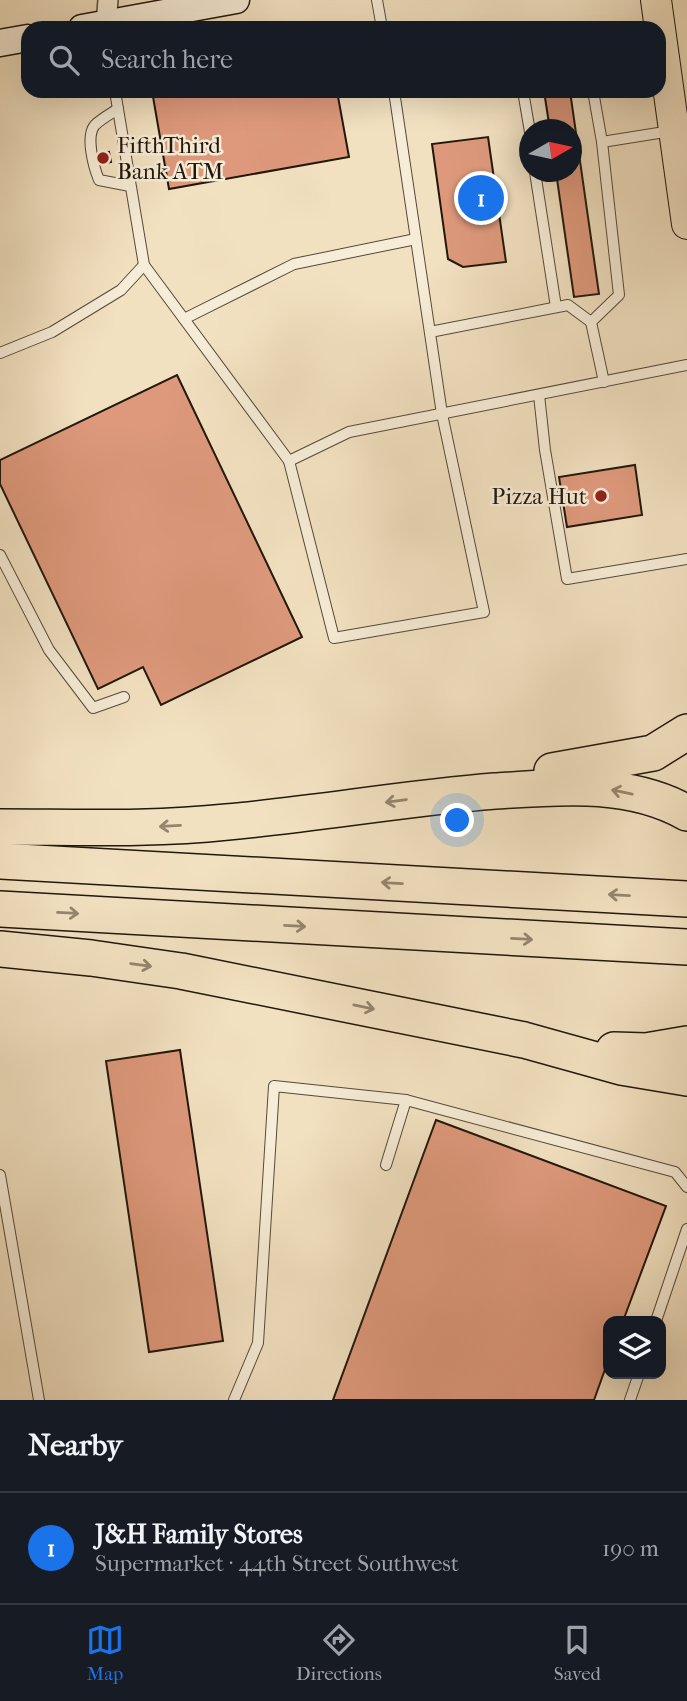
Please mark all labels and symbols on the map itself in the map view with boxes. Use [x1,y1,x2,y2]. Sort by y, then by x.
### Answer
north arrow [519,119,582,182]
place label: FifthThird Bank ATM [117,132,224,185]
marker: FifthThird Bank ATM [95,150,111,166]
pin: 1 [458,172,504,224]
place label: Pizza Hut [491,483,587,510]
marker: Pizza Hut [593,488,609,504]
one-way arrow [611,784,634,798]
one-way arrow [385,795,408,808]
your location [440,803,474,837]
one-way arrow [159,820,182,833]
one-way arrow [380,876,403,889]
one-way arrow [608,889,631,902]
one-way arrow [56,907,79,920]
one-way arrow [283,920,306,933]
one-way arrow [511,932,534,945]
one-way arrow [129,959,152,972]
one-way arrow [352,1000,375,1014]

